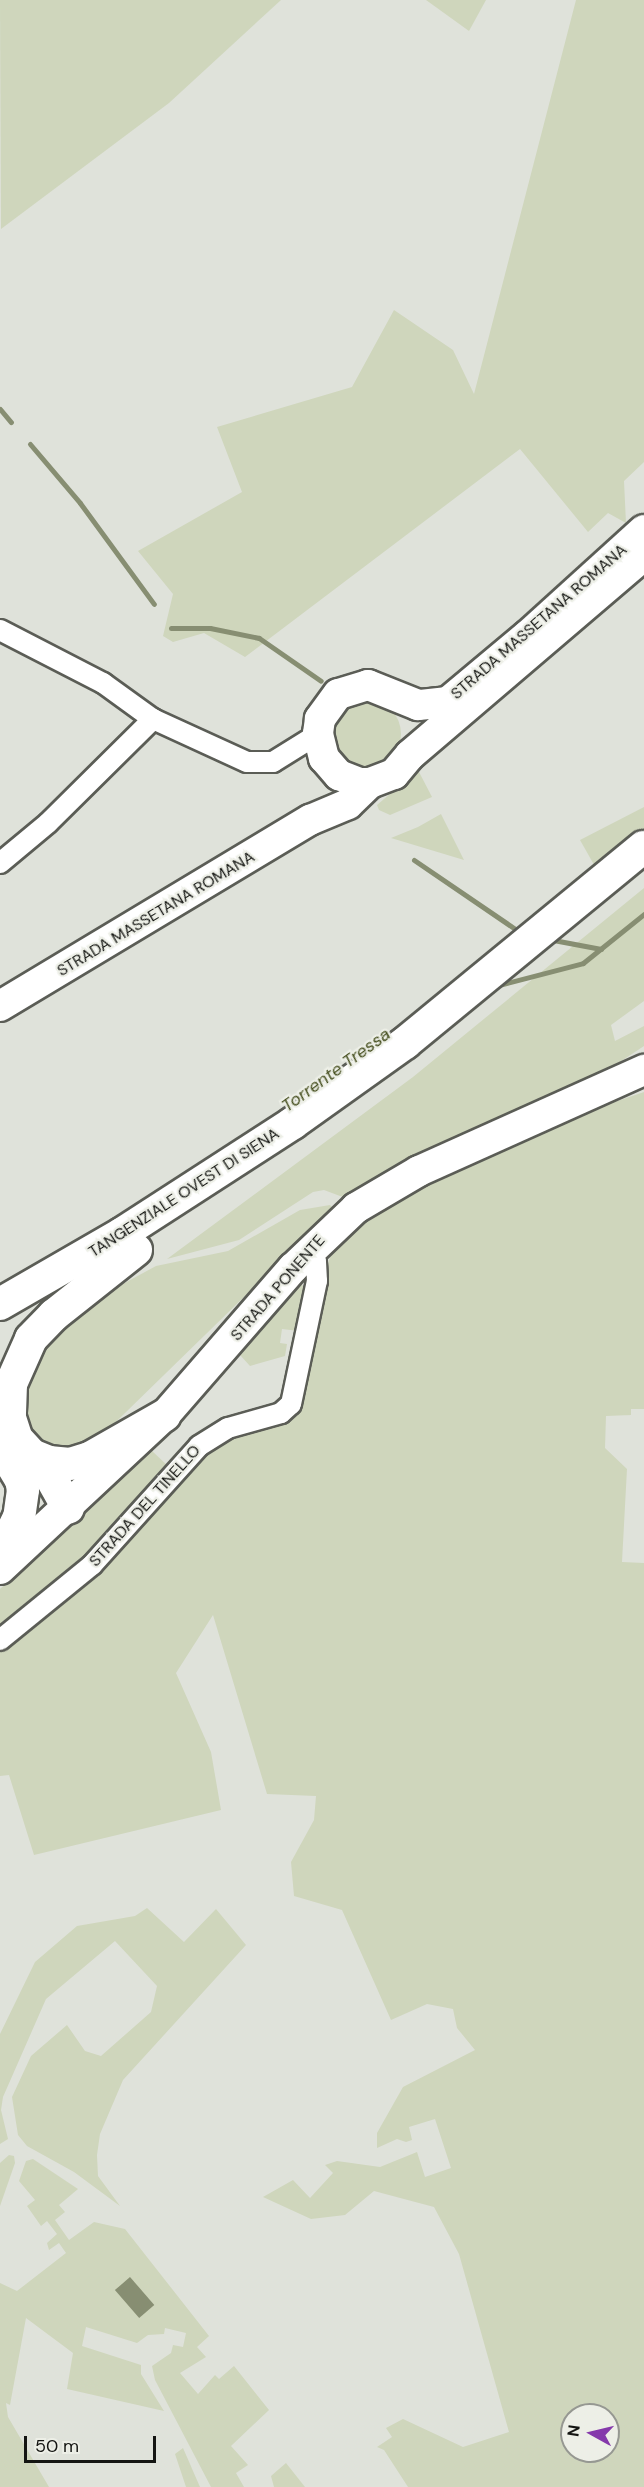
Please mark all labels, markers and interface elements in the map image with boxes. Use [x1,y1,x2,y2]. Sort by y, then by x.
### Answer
street label: STRADA MASSETANA ROMANA [447,540,631,704]
street label: STRADA MASSETANA ROMANA [54,847,258,981]
water label: Torrente Tressa [277,1023,395,1117]
street label: TANGENZIALE OVEST DI SIENA [85,1124,283,1262]
street label: STRADA PONENTE [227,1231,329,1345]
street label: STRADA DEL TINELLO [85,1441,205,1571]
north arrow [560,2403,620,2463]
text: N [562,2423,585,2438]
scale bar [27,2424,159,2462]
text: 50 m [35,2434,79,2458]

